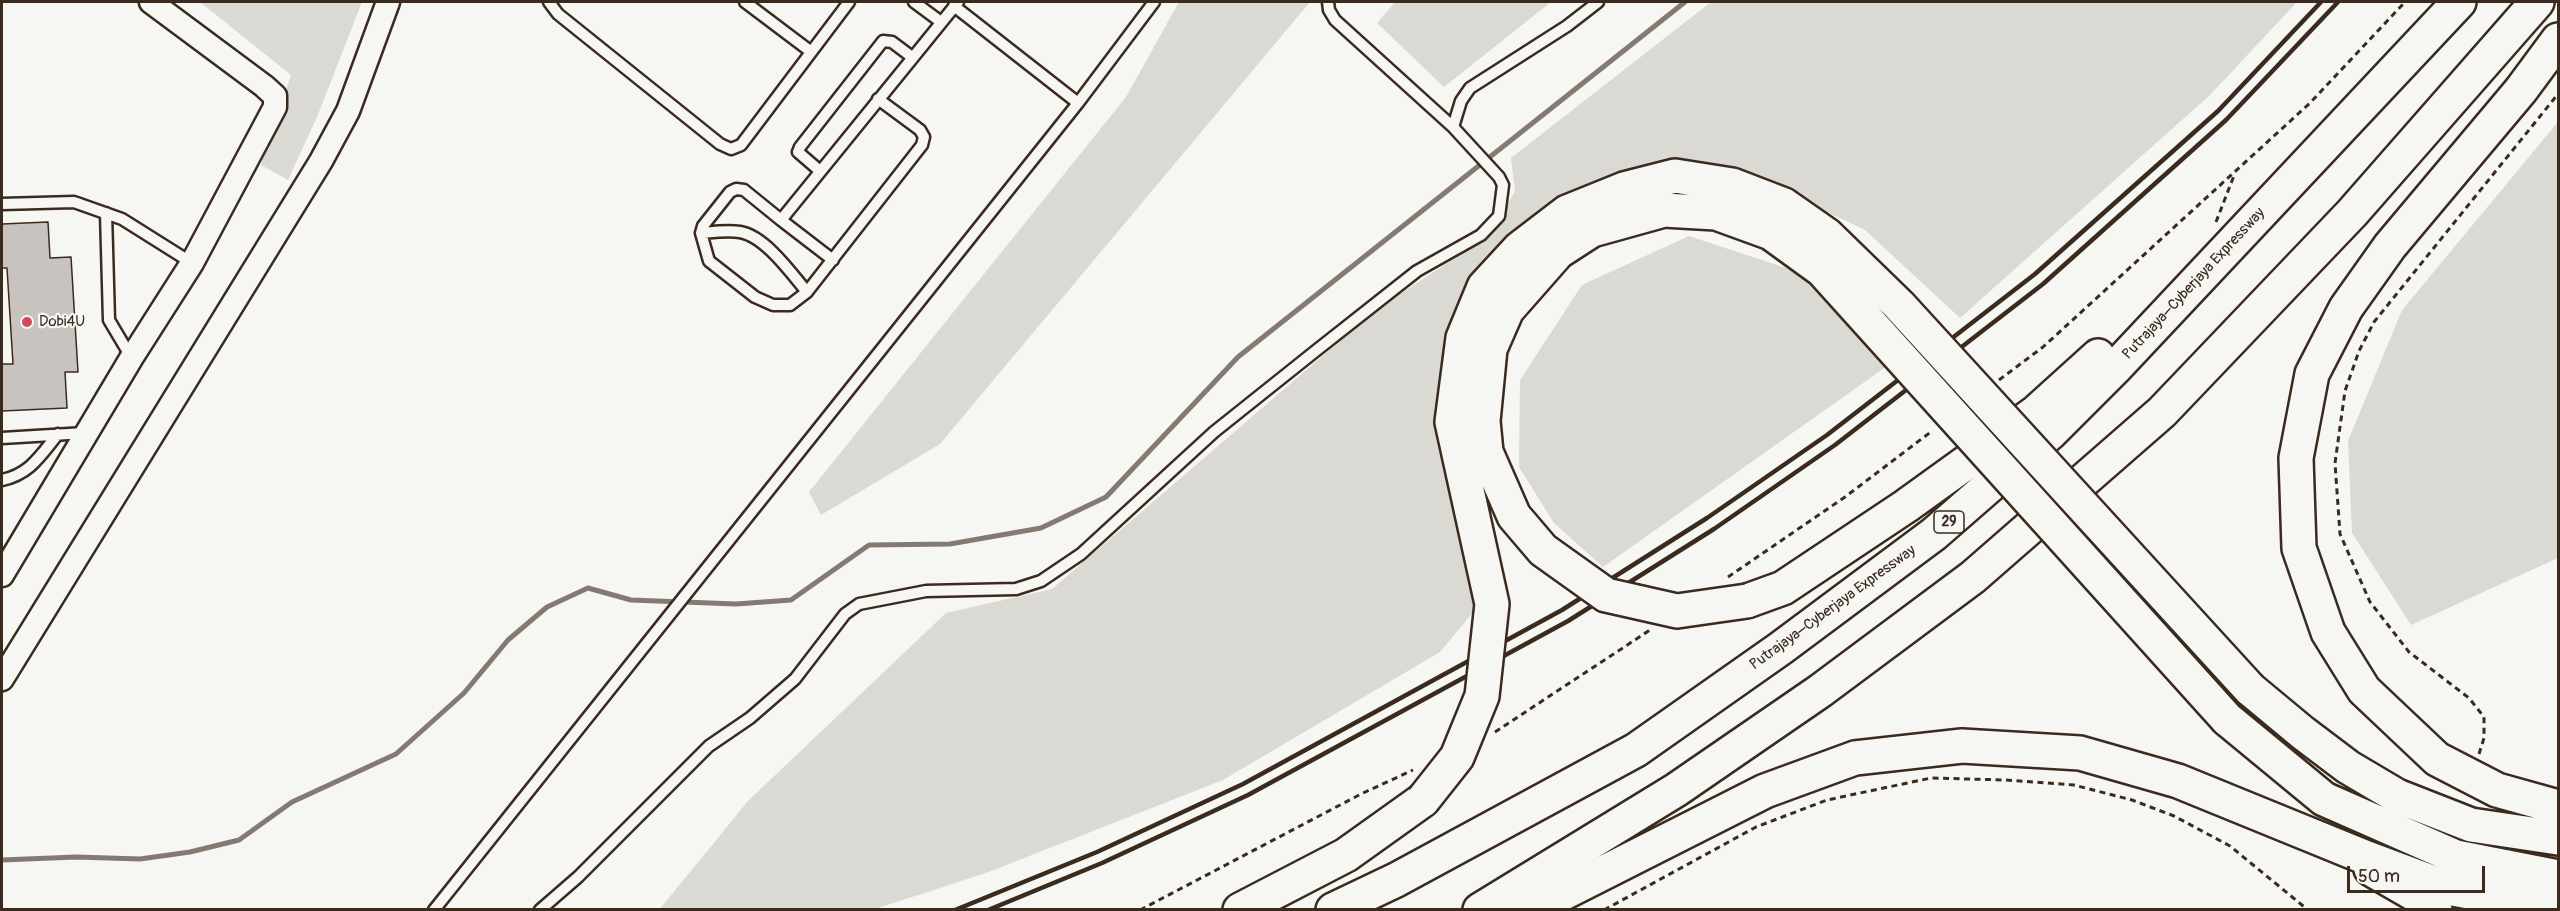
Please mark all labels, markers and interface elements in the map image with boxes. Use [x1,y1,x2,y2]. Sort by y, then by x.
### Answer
street label: Putrajaya–Cyberjaya Expressway [2119,204,2269,364]
place label: Dobi4U [39,313,85,331]
marker: Dobi4U [20,315,34,329]
road number: 29 [1934,511,1964,533]
street label: Putrajaya–Cyberjaya Expressway [1747,542,1919,674]
scale bar [2350,854,2488,892]
text: 50 m [2358,865,2400,888]

